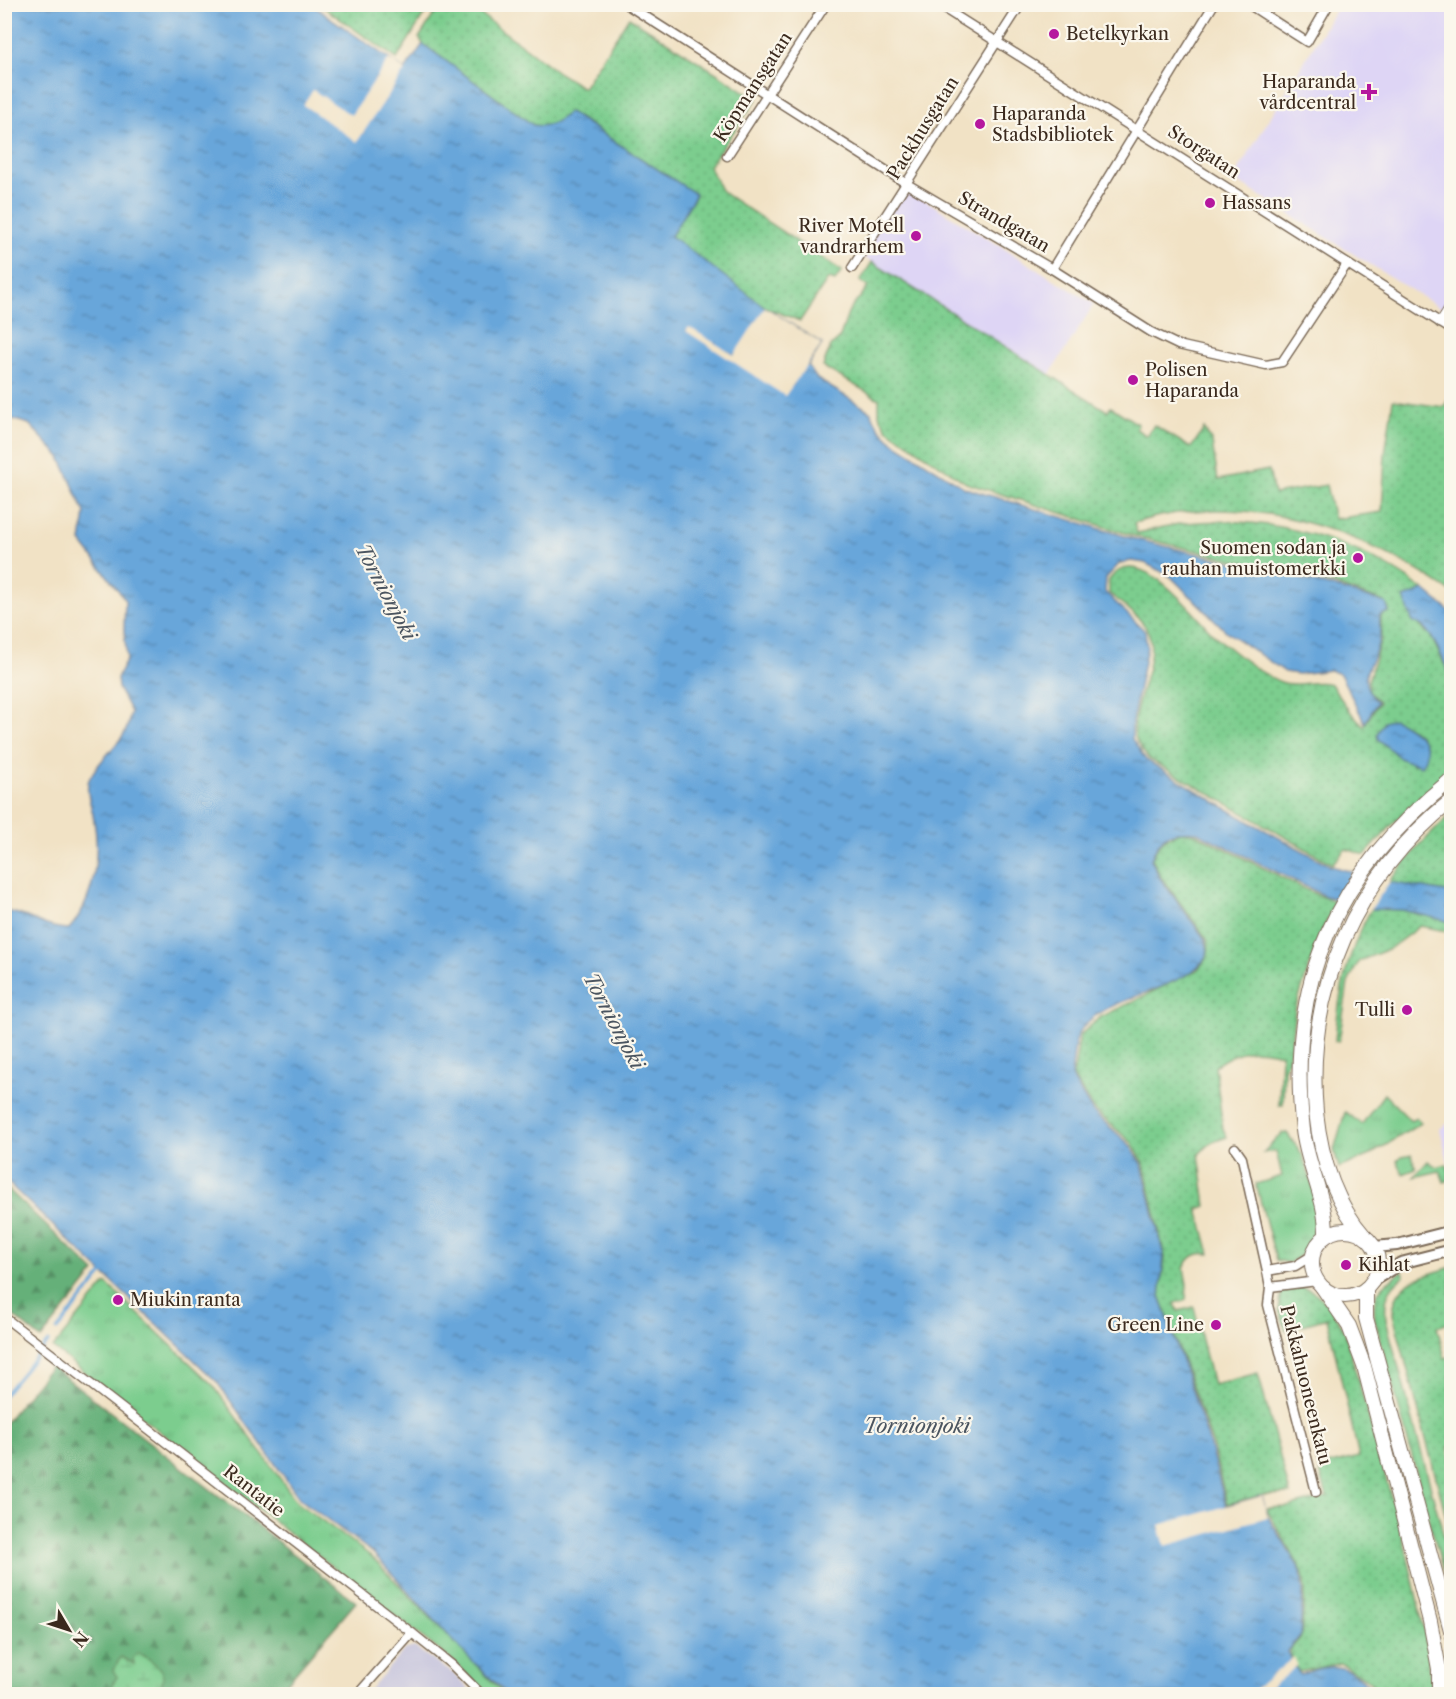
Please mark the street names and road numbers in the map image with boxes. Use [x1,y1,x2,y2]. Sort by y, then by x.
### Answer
street label: Köpmansgatan [709,28,797,146]
street label: Packhusgatan [883,72,963,184]
street label: Storgatan [1164,121,1244,183]
street label: Strandgatan [954,187,1054,257]
street label: Pakkahuoneenkatu [1275,1303,1337,1467]
street label: Rantatie [219,1460,289,1522]

